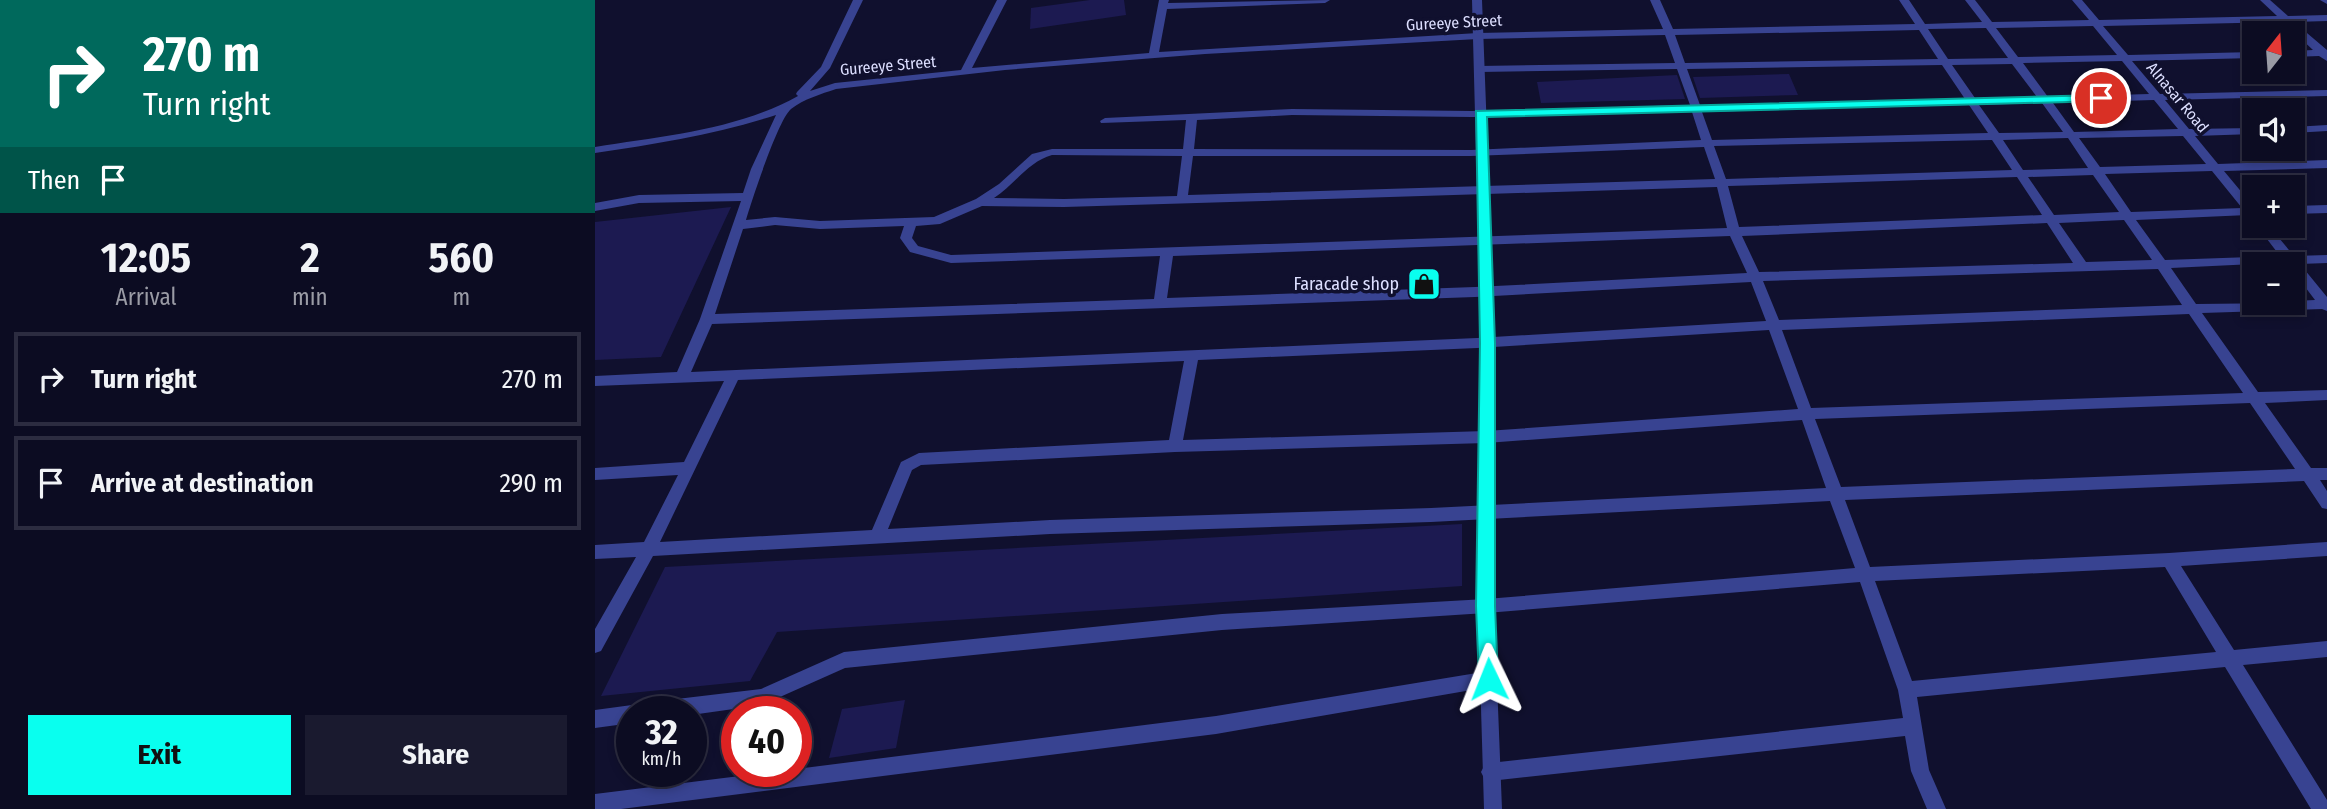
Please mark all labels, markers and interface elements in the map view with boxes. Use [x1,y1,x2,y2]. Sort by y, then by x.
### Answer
street label: Gureeye Street [1405,10,1503,35]
north arrow [2242,21,2305,84]
map controls [2242,21,2305,315]
text: 270 m [143,25,260,84]
icon: right [28,28,119,119]
street label: Gureeye Street [839,52,938,79]
street label: Alnasar Road [2143,58,2212,136]
pin [2071,68,2131,128]
icon: arrive [2082,79,2120,117]
text: Turn right [143,85,270,123]
button: sound [2242,98,2305,161]
icon: arrive [94,161,132,199]
text: Then [28,165,80,196]
button: + [2242,175,2305,238]
text: 12:05 [101,233,191,283]
text: 2 [300,233,320,283]
text: 560 [429,233,494,283]
button: − [2242,252,2305,315]
shop icon: Faracade shop [1405,265,1443,303]
place label: Faracade shop [1294,273,1399,295]
text: Arrival [116,283,177,311]
text: min [292,283,328,311]
text: m [453,283,470,311]
icon: right [32,360,70,398]
text: Turn right [91,364,197,395]
text: 270 m [502,364,563,395]
icon: arrive [32,464,70,502]
text: Arrive at destination [91,468,314,499]
text: 290 m [499,468,563,499]
position arrow [1452,642,1526,716]
speed limit sign: 40 [721,696,812,787]
text: 32 [645,711,678,753]
button: Exit [28,715,291,795]
button: Share [305,715,567,795]
text: km/h [641,748,682,770]

